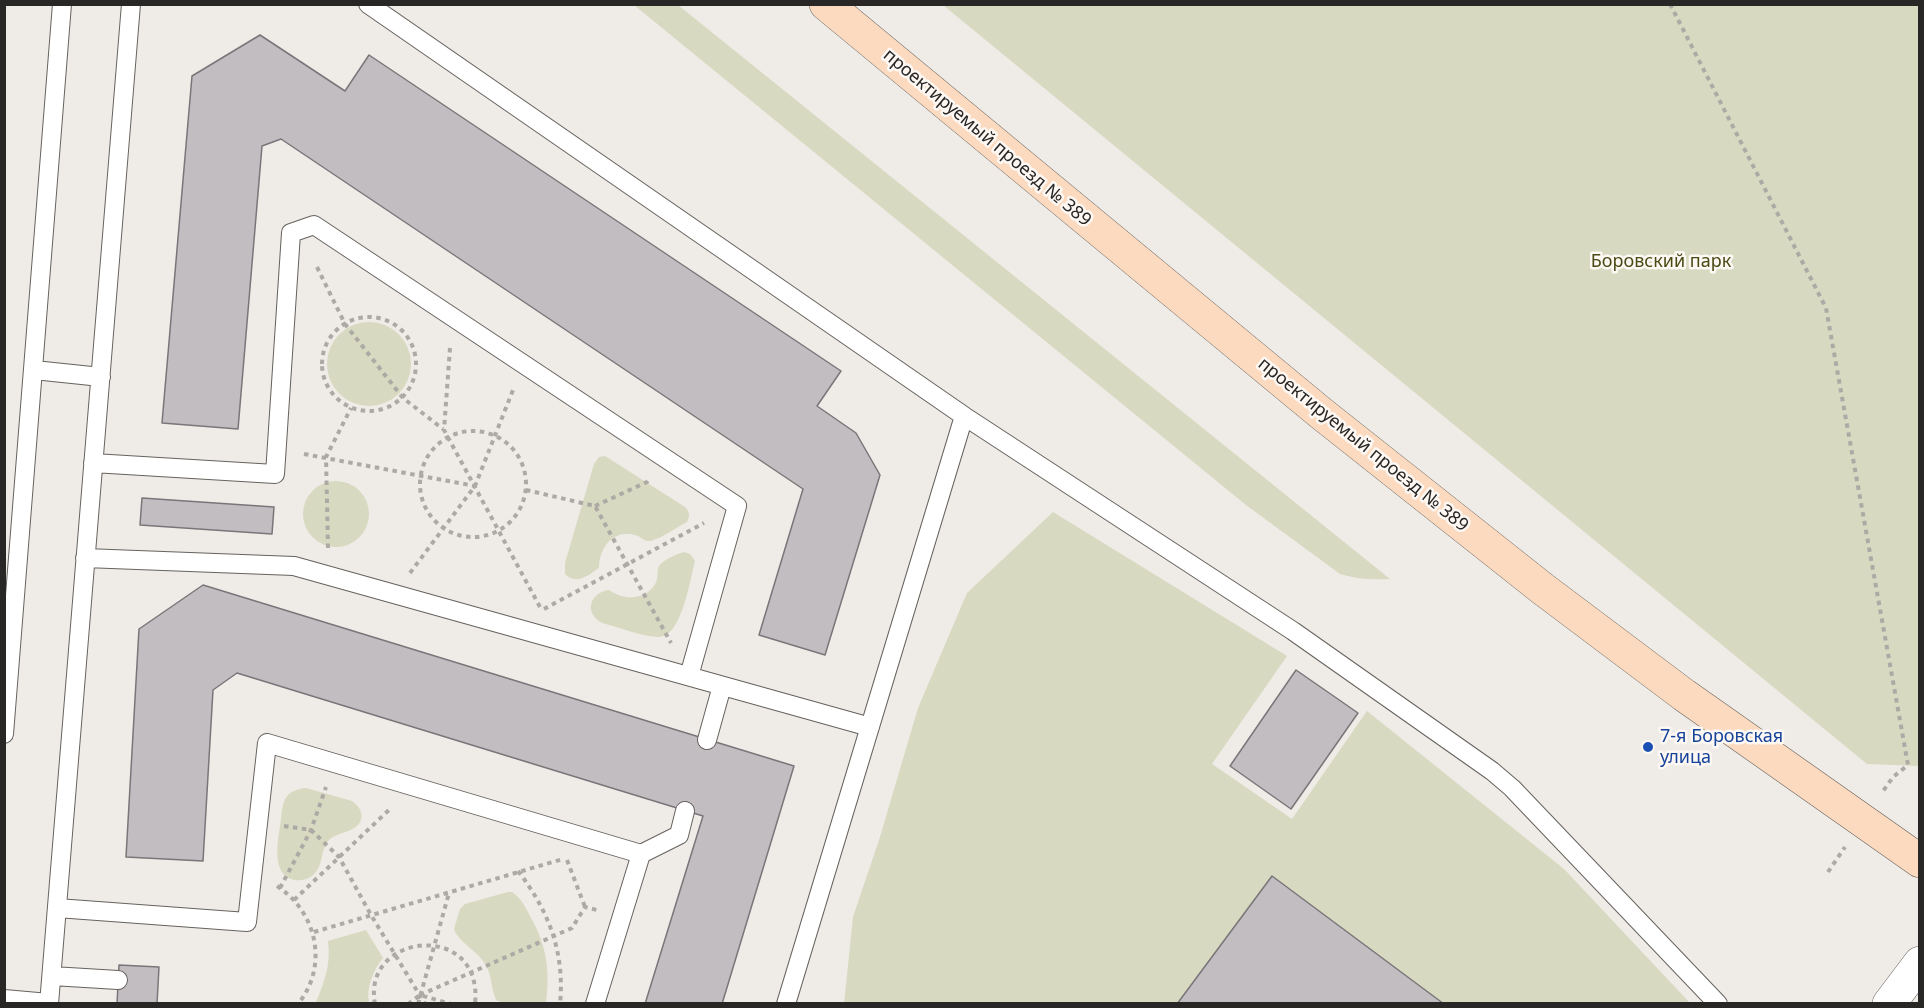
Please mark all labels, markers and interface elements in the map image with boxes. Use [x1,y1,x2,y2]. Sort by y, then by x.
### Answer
street label: проектируемый проезд № 389 [879,45,1095,231]
park label: Боровский парк [1591,251,1731,273]
street label: проектируемый проезд № 389 [1253,353,1473,537]
place label: 7-я Боровская улица [1660,726,1783,768]
marker: 7-я Боровская улица [1641,740,1655,754]

